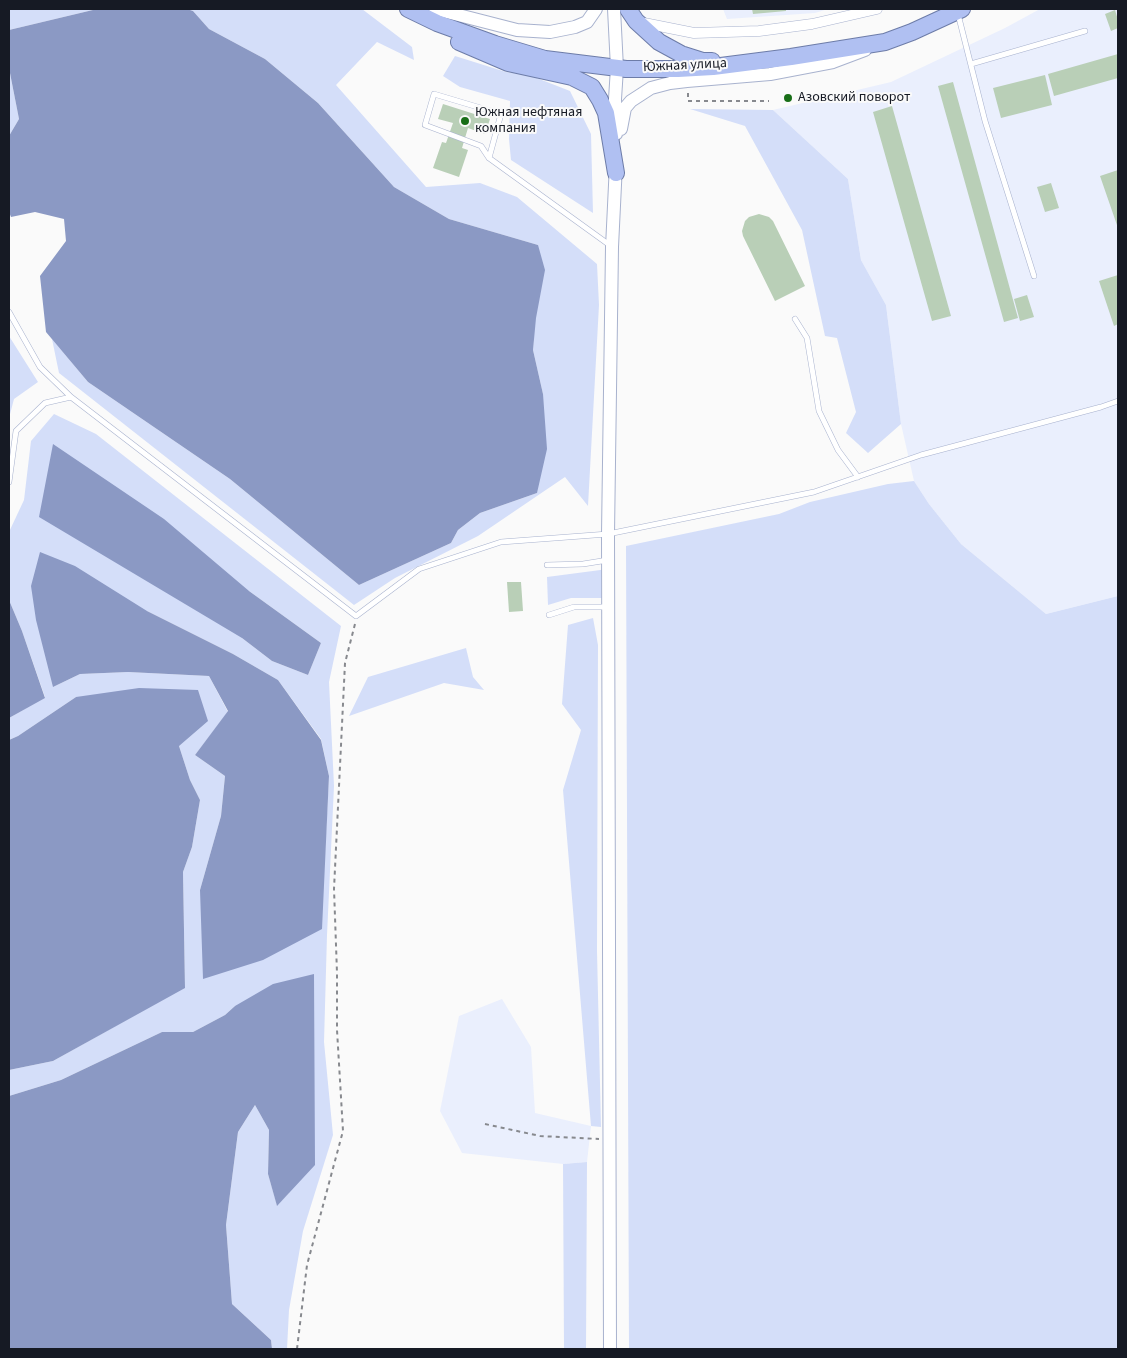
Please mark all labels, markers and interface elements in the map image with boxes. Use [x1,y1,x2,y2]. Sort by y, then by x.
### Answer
street label: Южная улица [643,55,727,77]
place label: Азовский поворот [798,90,910,106]
marker: Азовский поворот [782,92,794,104]
place label: Южная нефтяная компания [475,105,582,138]
marker: Южная нефтяная компания [459,115,471,127]

